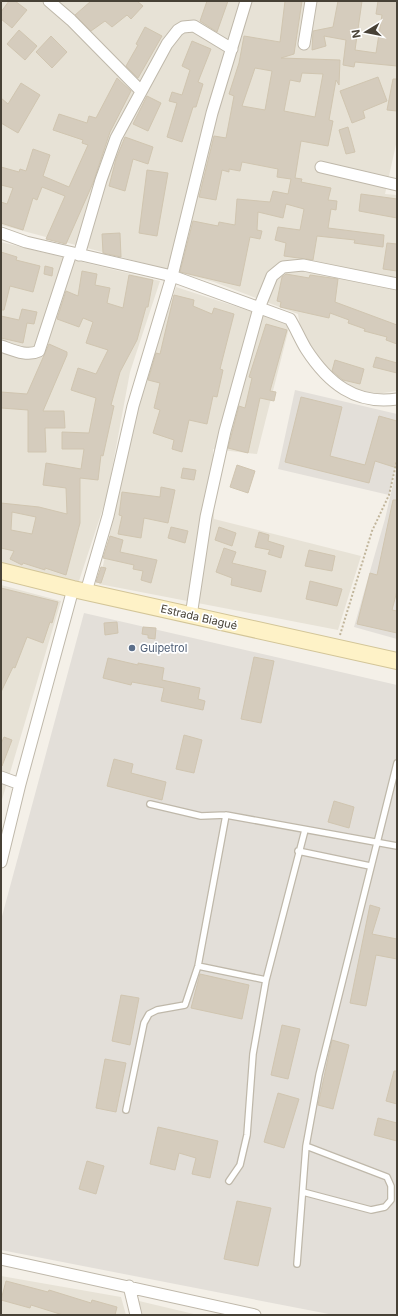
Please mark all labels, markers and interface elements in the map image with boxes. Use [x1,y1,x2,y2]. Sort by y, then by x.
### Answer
north arrow [346,12,386,52]
text: N [349,28,364,39]
street label: Estrada Biagué [159,601,239,633]
place label: Guipetrol [140,641,187,655]
marker: Guipetrol [127,643,137,653]

